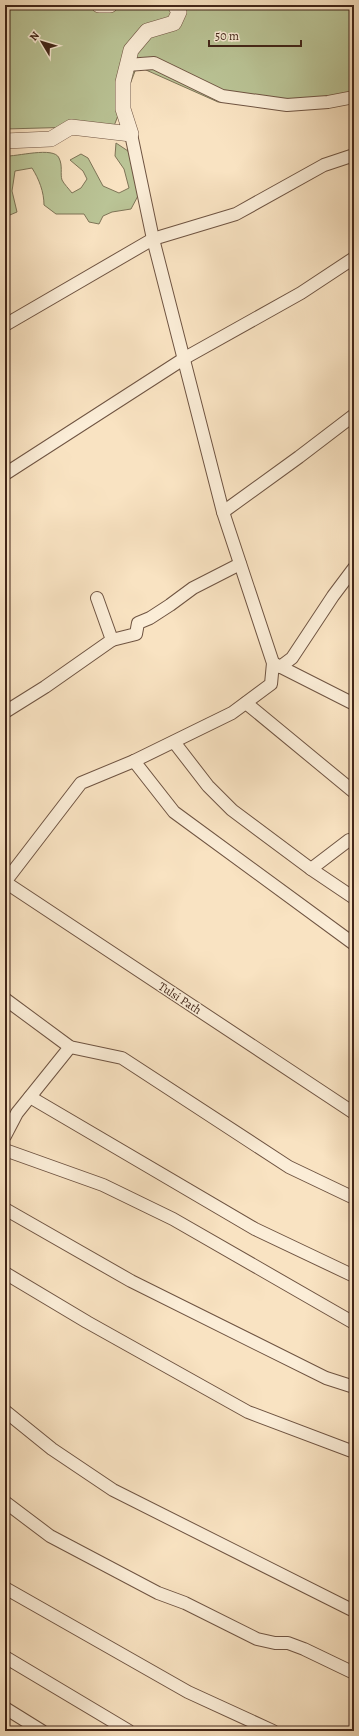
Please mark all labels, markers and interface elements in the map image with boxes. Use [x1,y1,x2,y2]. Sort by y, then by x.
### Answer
north arrow [22,22,62,62]
scale bar [209,22,301,48]
text: N [26,28,43,44]
text: 50 m [215,28,239,44]
street label: Tulsi Path [155,978,205,1018]

